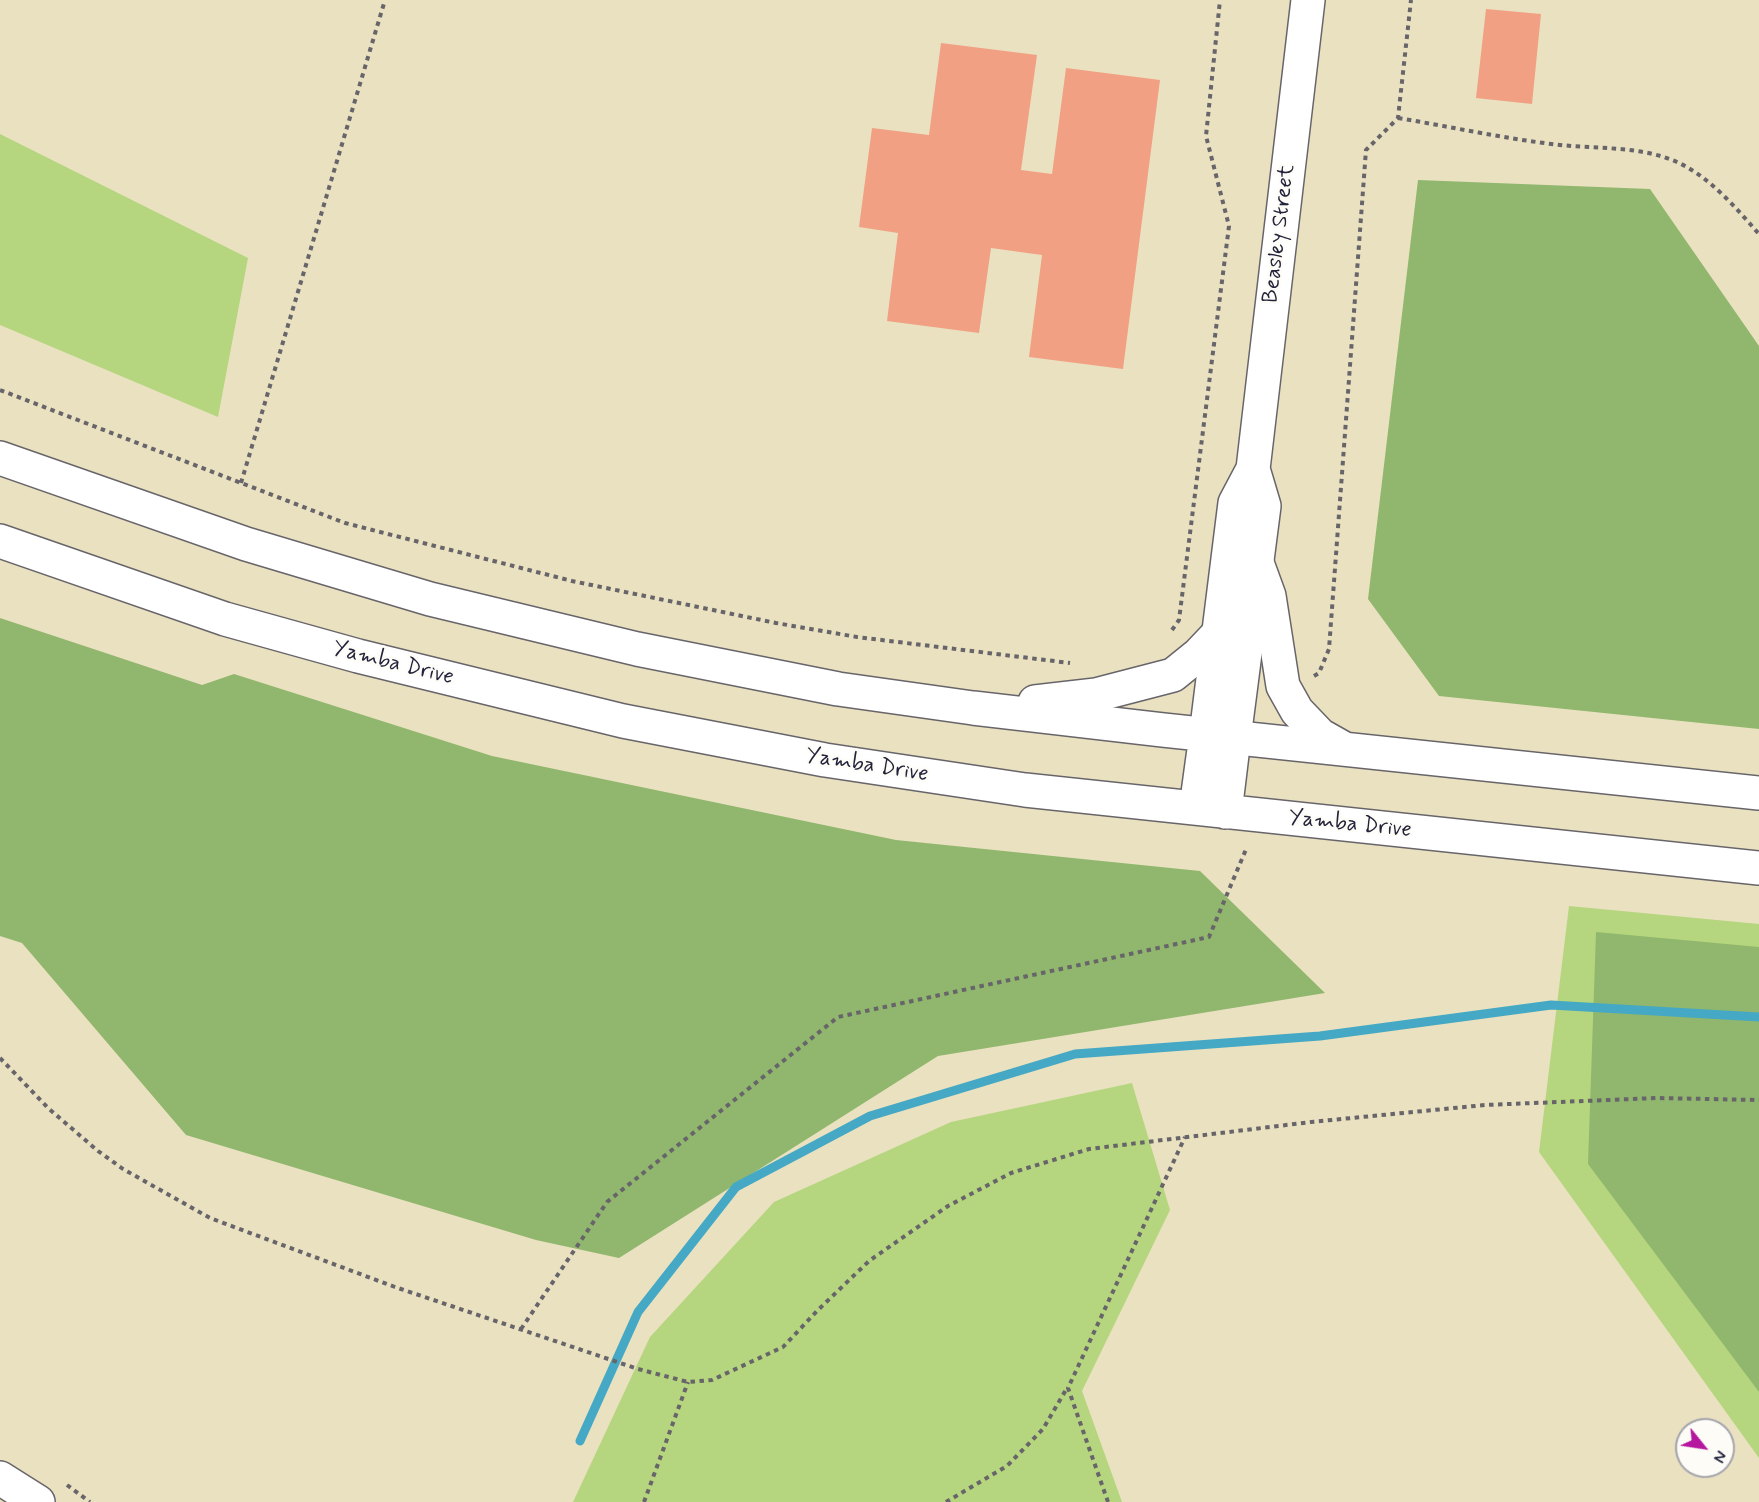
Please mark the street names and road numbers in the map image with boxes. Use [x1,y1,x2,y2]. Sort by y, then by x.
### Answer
street label: Beasley Street [1258,163,1302,305]
street label: Yamba Drive [330,636,456,692]
street label: Yamba Drive [804,743,930,789]
street label: Yamba Drive [1287,805,1413,845]

